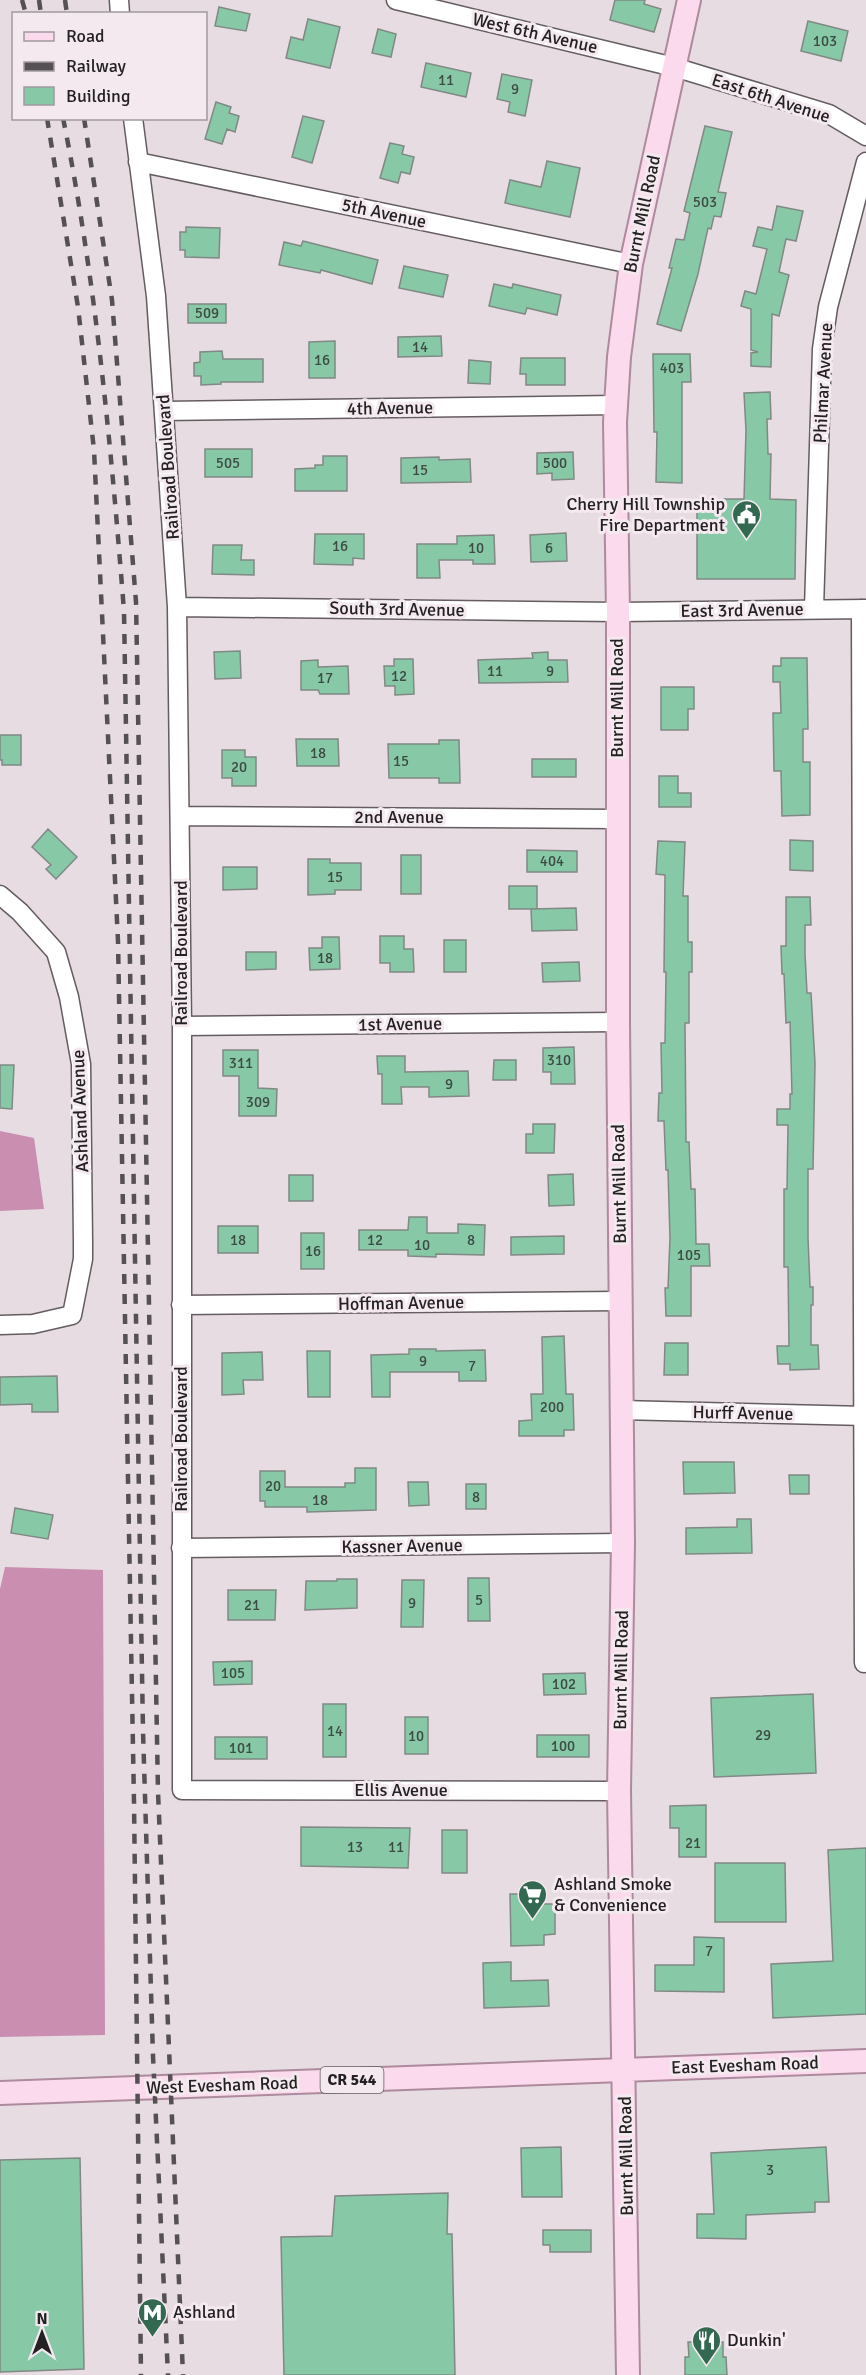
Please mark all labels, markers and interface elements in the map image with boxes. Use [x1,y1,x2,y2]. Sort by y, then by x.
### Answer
street label: West 6th Avenue [470,8,600,58]
legend [12,12,207,120]
text: Road [66,25,105,47]
house number: 103 [813,32,837,50]
text: Railway [66,55,127,77]
street label: East 6th Avenue [709,68,833,128]
house number: 11 [438,71,454,89]
house number: 9 [511,80,519,98]
text: Building [66,85,130,107]
street label: Burnt Mill Road [619,153,665,275]
street label: 5th Avenue [340,193,428,233]
house number: 503 [693,193,717,211]
house number: 509 [195,304,219,322]
street label: Philmar Avenue [809,322,837,444]
house number: 14 [412,338,428,356]
house number: 16 [314,351,330,369]
house number: 403 [660,359,684,377]
street label: Railroad Boulevard [152,394,184,540]
street label: 4th Avenue [347,396,433,420]
house number: 505 [216,454,240,472]
house number: 500 [543,454,567,472]
house number: 15 [412,461,428,479]
place label: Cherry Hill Township Fire Department [566,493,725,536]
public building icon: Cherry Hill Township Fire Department [730,498,762,540]
house number: 16 [332,537,348,555]
house number: 10 [468,539,484,557]
house number: 6 [545,539,553,557]
street label: South 3rd Avenue [329,597,465,621]
street label: East 3rd Avenue [680,598,804,622]
street label: Burnt Mill Road [606,638,628,758]
house number: 11 [487,662,503,680]
house number: 9 [546,662,554,680]
house number: 12 [391,667,407,685]
house number: 17 [317,669,333,687]
house number: 18 [310,744,326,762]
house number: 15 [393,752,409,770]
house number: 20 [231,758,247,776]
street label: 2nd Avenue [354,806,444,828]
house number: 404 [540,852,564,870]
house number: 15 [327,868,343,886]
street label: Railroad Boulevard [170,880,192,1026]
house number: 18 [317,949,333,967]
street label: 1st Avenue [358,1012,442,1036]
street label: Ashland Avenue [67,1049,93,1173]
house number: 310 [547,1051,571,1069]
house number: 311 [229,1054,253,1072]
house number: 9 [445,1075,453,1093]
house number: 309 [246,1093,270,1111]
street label: Burnt Mill Road [607,1124,631,1244]
house number: 18 [230,1231,246,1249]
house number: 12 [367,1231,383,1249]
house number: 8 [467,1231,475,1249]
house number: 10 [414,1236,430,1254]
house number: 16 [305,1242,321,1260]
house number: 105 [677,1246,701,1264]
street label: Hoffman Avenue [338,1291,464,1315]
house number: 9 [419,1352,427,1370]
house number: 7 [468,1357,476,1375]
street label: Railroad Boulevard [170,1366,192,1512]
house number: 200 [540,1398,564,1416]
street label: Hurff Avenue [692,1401,794,1425]
house number: 20 [265,1477,281,1495]
house number: 8 [472,1488,480,1506]
house number: 18 [312,1491,328,1509]
street label: Kassner Avenue [341,1534,463,1558]
house number: 5 [475,1591,483,1609]
house number: 9 [408,1594,416,1612]
house number: 21 [244,1596,260,1614]
street label: Burnt Mill Road [609,1610,633,1730]
house number: 105 [221,1664,245,1682]
house number: 102 [552,1675,576,1693]
house number: 14 [327,1722,343,1740]
house number: 29 [755,1726,771,1744]
house number: 10 [408,1727,424,1745]
house number: 100 [551,1737,575,1755]
house number: 101 [229,1739,253,1757]
street label: Ellis Avenue [354,1779,448,1801]
house number: 21 [685,1834,701,1852]
house number: 13 [347,1838,363,1856]
house number: 11 [388,1838,404,1856]
place label: Ashland Smoke & Convenience [554,1873,672,1916]
supermarket icon: Ashland Smoke & Convenience [517,1878,549,1920]
house number: 7 [705,1942,713,1960]
street label: East Evesham Road [671,2051,819,2079]
road number: CR 544 [320,2067,384,2093]
street label: West Evesham Road [146,2071,298,2099]
street label: Burnt Mill Road [614,2096,638,2216]
house number: 3 [766,2161,774,2179]
metro station icon: Ashland [136,2296,168,2338]
place label: Ashland [173,2301,235,2323]
north arrow [12,2303,72,2363]
text: N [36,2309,48,2329]
restaurant icon: Dunkin' [690,2324,722,2366]
place label: Dunkin' [727,2329,786,2351]

